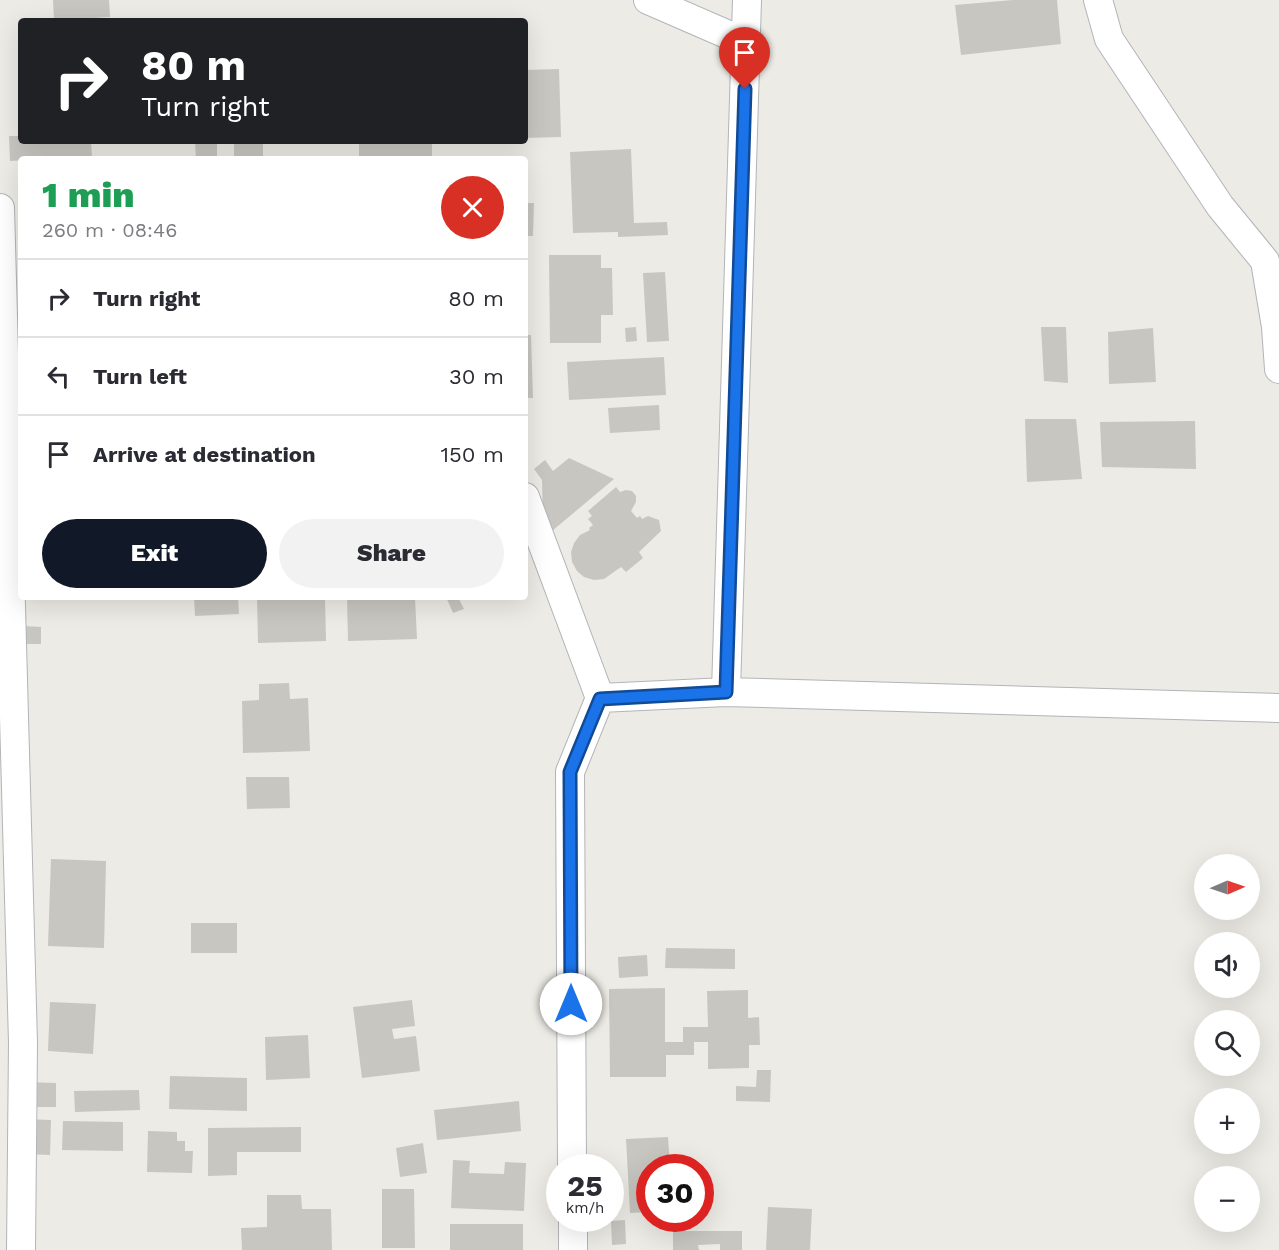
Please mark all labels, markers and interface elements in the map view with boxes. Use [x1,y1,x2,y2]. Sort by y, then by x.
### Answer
pin [719,27,770,89]
icon: arrive [728,36,761,69]
text: 80 m [141,41,246,90]
icon: right [42,42,120,120]
text: Turn right [141,91,270,123]
text: 1 min [42,174,135,216]
button: close [441,176,504,239]
text: 260 m · 08:46 [42,218,177,242]
icon: right [42,282,75,315]
text: Turn right [93,286,200,311]
text: 80 m [448,286,504,311]
icon: left [42,360,75,393]
text: Turn left [93,364,187,389]
text: 30 m [449,364,504,389]
icon: arrive [42,438,75,471]
text: Arrive at destination [93,442,316,467]
text: 150 m [440,442,504,467]
button: Exit [42,519,267,588]
button: Share [279,519,504,588]
north arrow [1194,854,1260,920]
map controls [1194,854,1260,1232]
button: sound [1194,932,1260,998]
position arrow [539,972,603,1036]
button: search [1194,1010,1260,1076]
button: + [1194,1088,1260,1154]
speed limit sign: 30 [636,1154,714,1232]
button: − [1194,1166,1260,1232]
text: 25 [567,1168,603,1203]
text: km/h [566,1199,604,1217]

